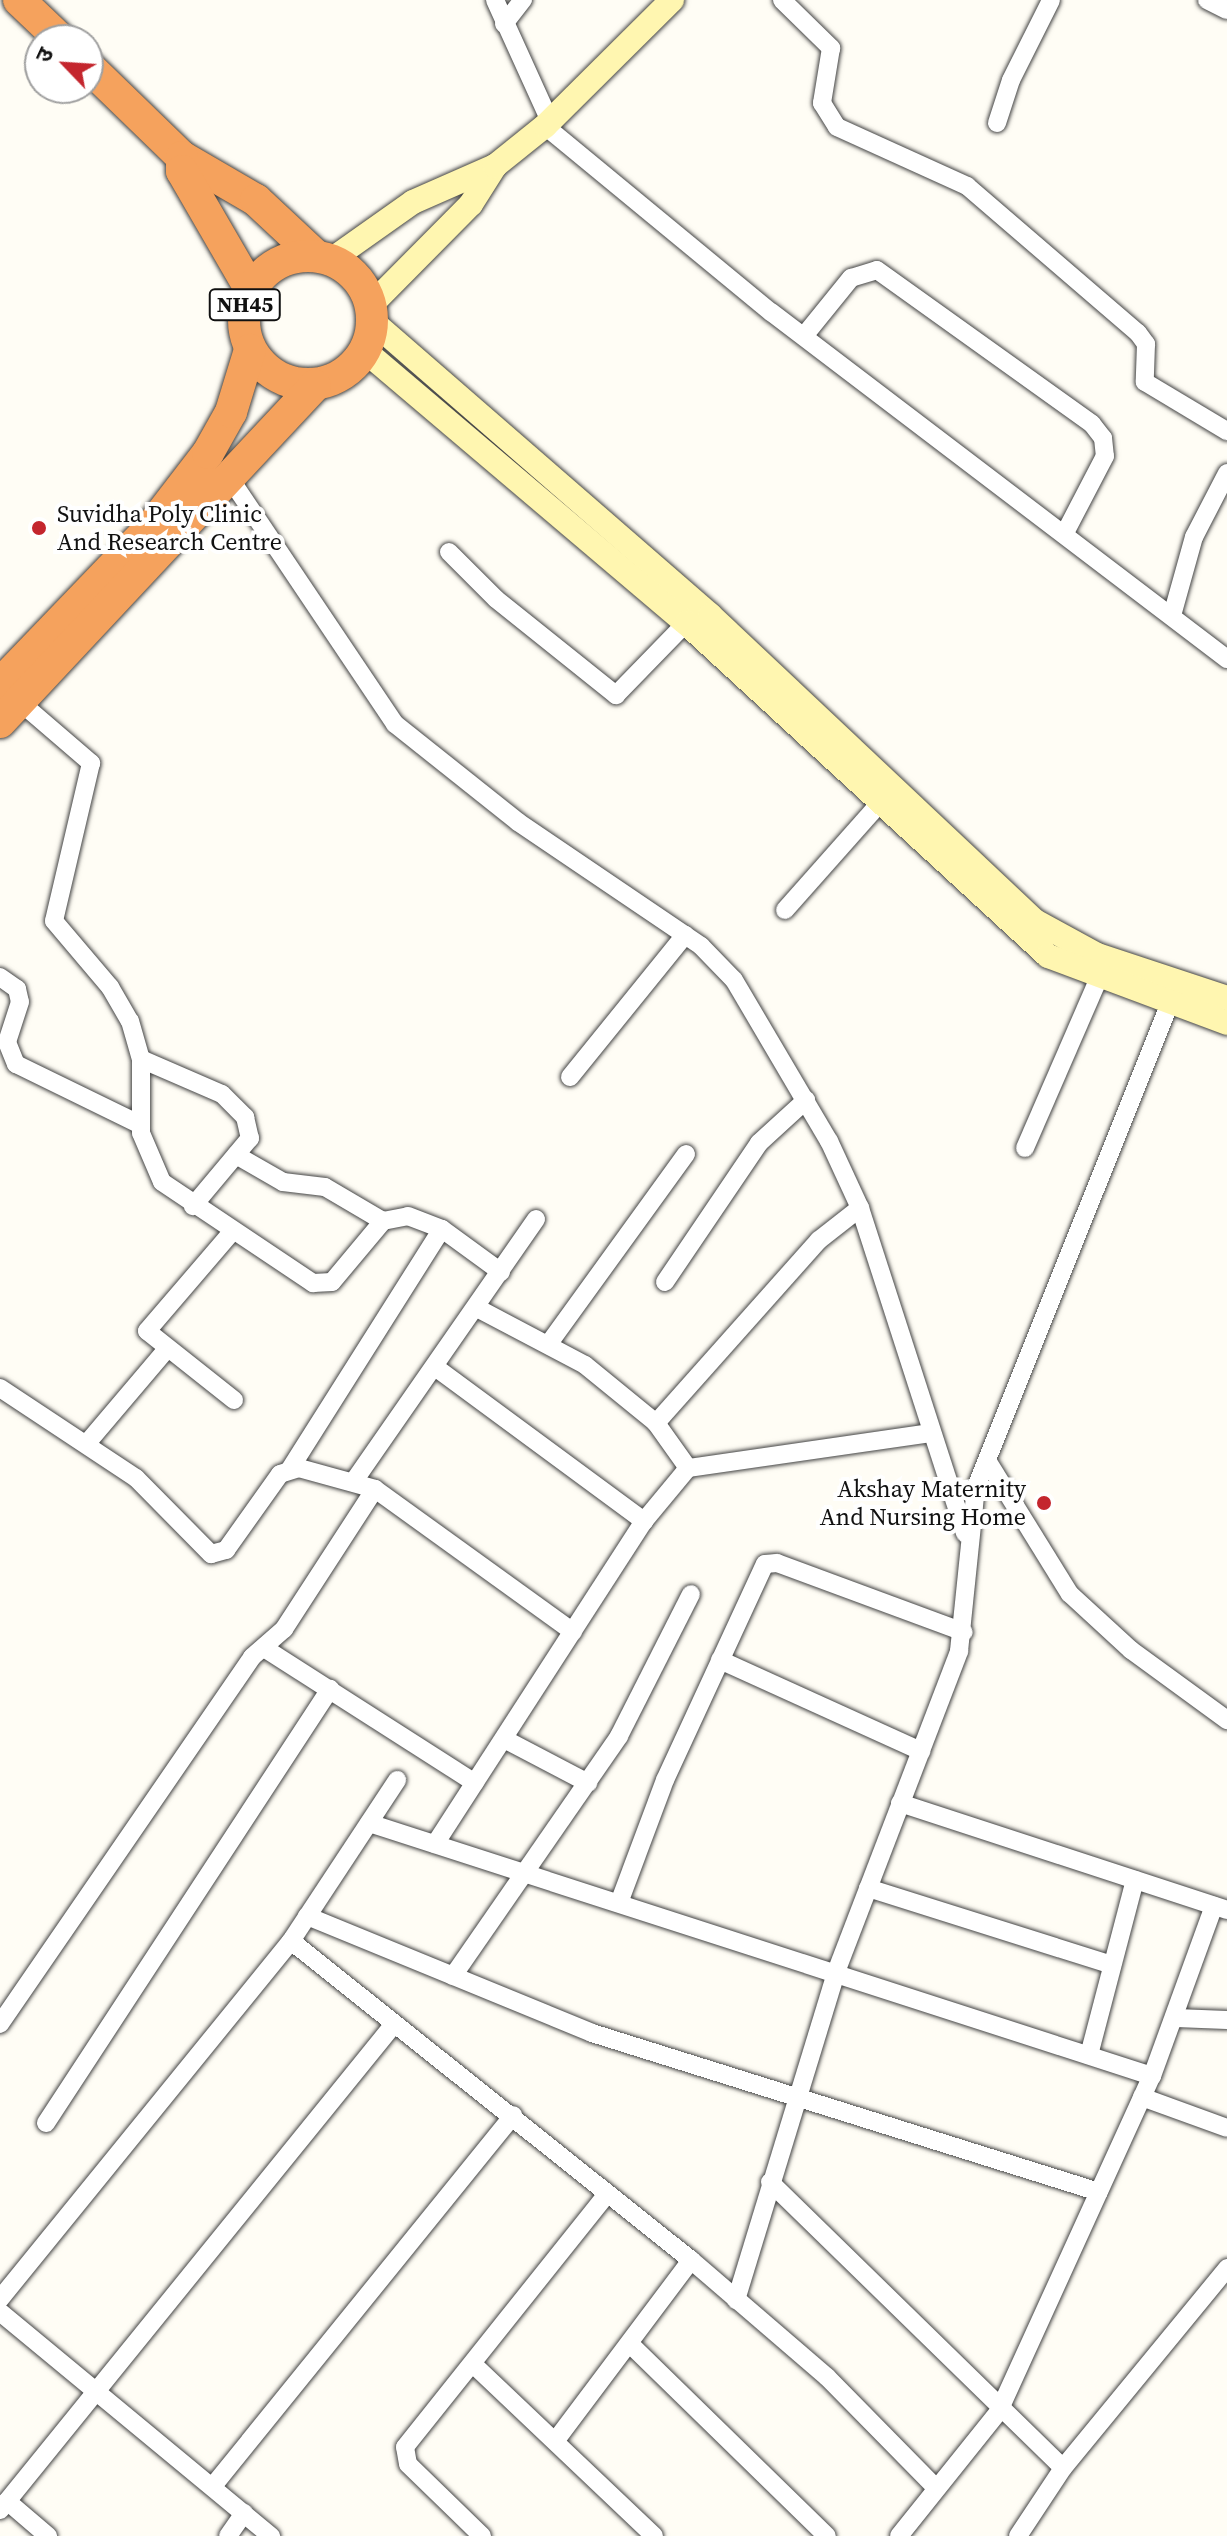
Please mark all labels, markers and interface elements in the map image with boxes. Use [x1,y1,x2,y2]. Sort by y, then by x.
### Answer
north arrow [24,24,104,104]
text: उ [28,43,60,67]
road number: NH45 [207,287,283,323]
place label: Suvidha Poly Clinic And Research Centre [57,500,282,556]
marker: Suvidha Poly Clinic And Research Centre [28,517,50,539]
place label: Akshay Maternity And Nursing Home [820,1475,1026,1531]
marker: Akshay Maternity And Nursing Home [1033,1492,1055,1514]

